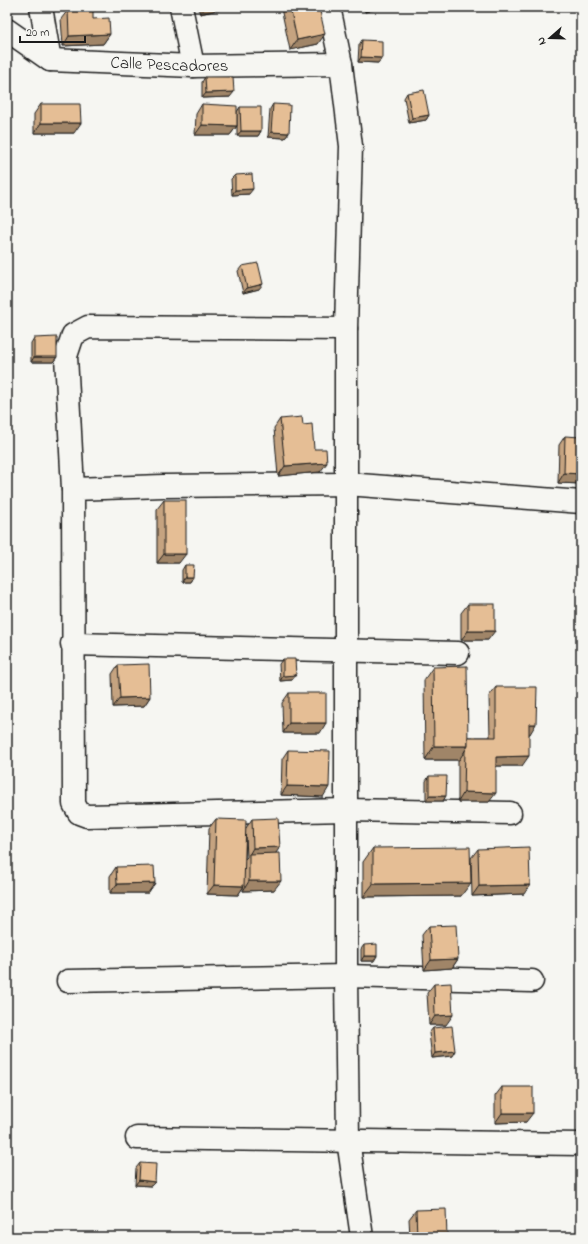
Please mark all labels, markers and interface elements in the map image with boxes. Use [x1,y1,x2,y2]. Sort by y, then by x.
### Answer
scale bar [20,18,85,44]
north arrow [530,18,570,58]
text: 20 m [26,24,49,42]
text: N [533,35,550,47]
street label: Calle Pescadores [110,50,229,79]

